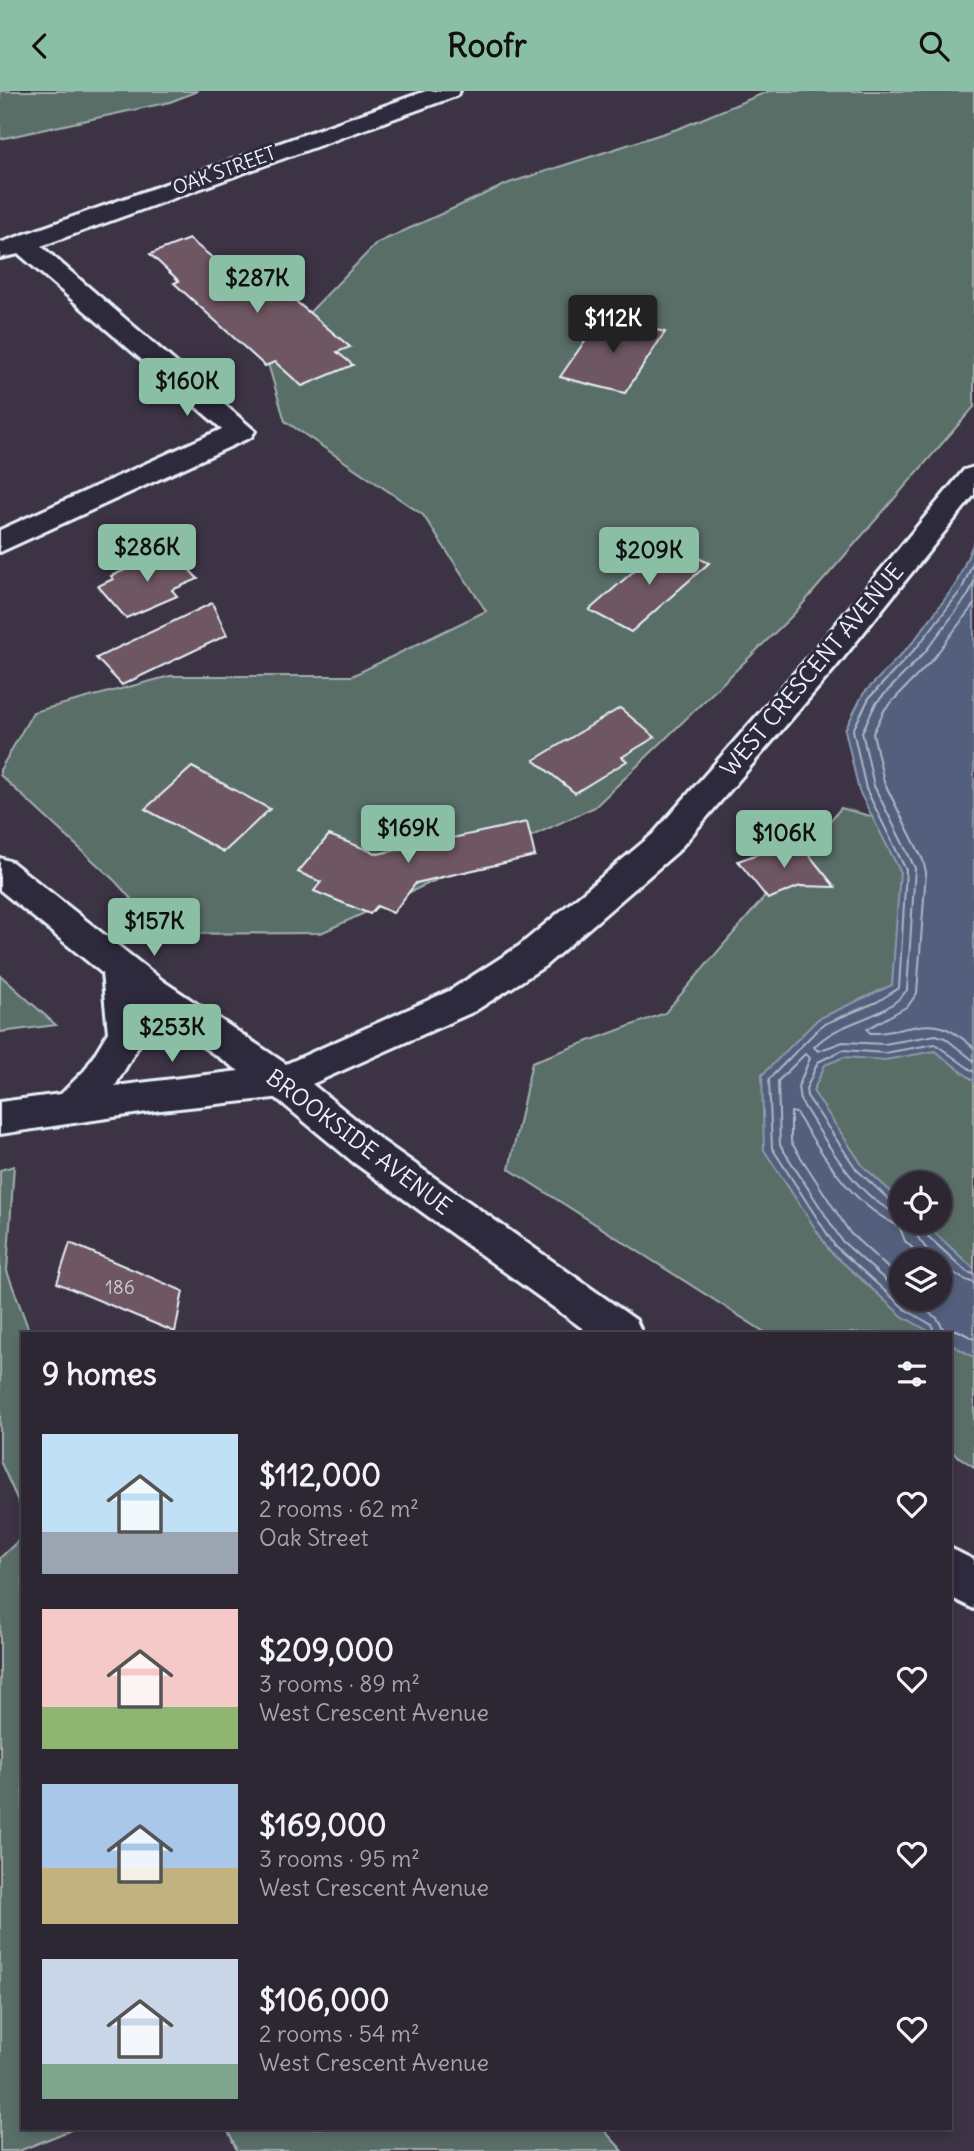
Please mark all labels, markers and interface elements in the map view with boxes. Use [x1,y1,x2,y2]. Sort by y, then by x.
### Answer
text: Roofr [447,25,527,66]
icon: back [21,27,59,65]
icon: search [915,27,953,65]
street label: OAK STREET [169,140,279,200]
pin: $287K [208,255,306,315]
text: $287K [225,263,289,292]
pin: $112K [564,295,662,355]
text: $112K [584,303,642,332]
pin: $160K [138,359,236,418]
text: $160K [155,366,219,395]
pin: $286K [98,525,196,584]
pin: $209K [600,527,698,587]
text: $286K [114,532,180,561]
text: $209K [615,535,683,564]
street label: WEST CRESCENT AVENUE [714,557,909,782]
pin: $169K [359,805,457,865]
pin: $106K [735,811,833,870]
text: $169K [377,813,439,842]
text: $106K [752,818,816,847]
pin: $157K [105,899,203,958]
text: $157K [124,906,184,935]
pin: $253K [123,1005,221,1064]
text: $253K [139,1012,205,1041]
street label: BROOKSIDE AVENUE [261,1062,458,1221]
map controls [889,1171,952,1311]
button: locate [889,1171,952,1234]
button: layers [889,1248,952,1311]
house number: 186 [105,1275,135,1299]
text: 9 homes [42,1355,157,1393]
icon: filters [893,1355,931,1393]
text: $112,000 [259,1456,381,1494]
icon: home [98,1462,182,1546]
icon: heart [893,1485,931,1523]
text: 2 rooms · 62 m² [259,1494,419,1523]
text: Oak Street [259,1523,369,1552]
text: $209,000 [259,1631,394,1669]
icon: home [98,1637,182,1721]
icon: heart [893,1660,931,1698]
text: 3 rooms · 89 m² [259,1669,420,1698]
text: West Crescent Avenue [259,1698,489,1727]
text: $169,000 [259,1806,386,1844]
icon: home [98,1812,182,1896]
icon: heart [893,1835,931,1873]
text: 3 rooms · 95 m² [259,1844,420,1873]
text: West Crescent Avenue [259,1873,489,1902]
text: $106,000 [259,1981,390,2019]
icon: home [98,1987,182,2071]
icon: heart [893,2010,931,2048]
text: 2 rooms · 54 m² [259,2019,420,2048]
text: West Crescent Avenue [259,2048,489,2077]

